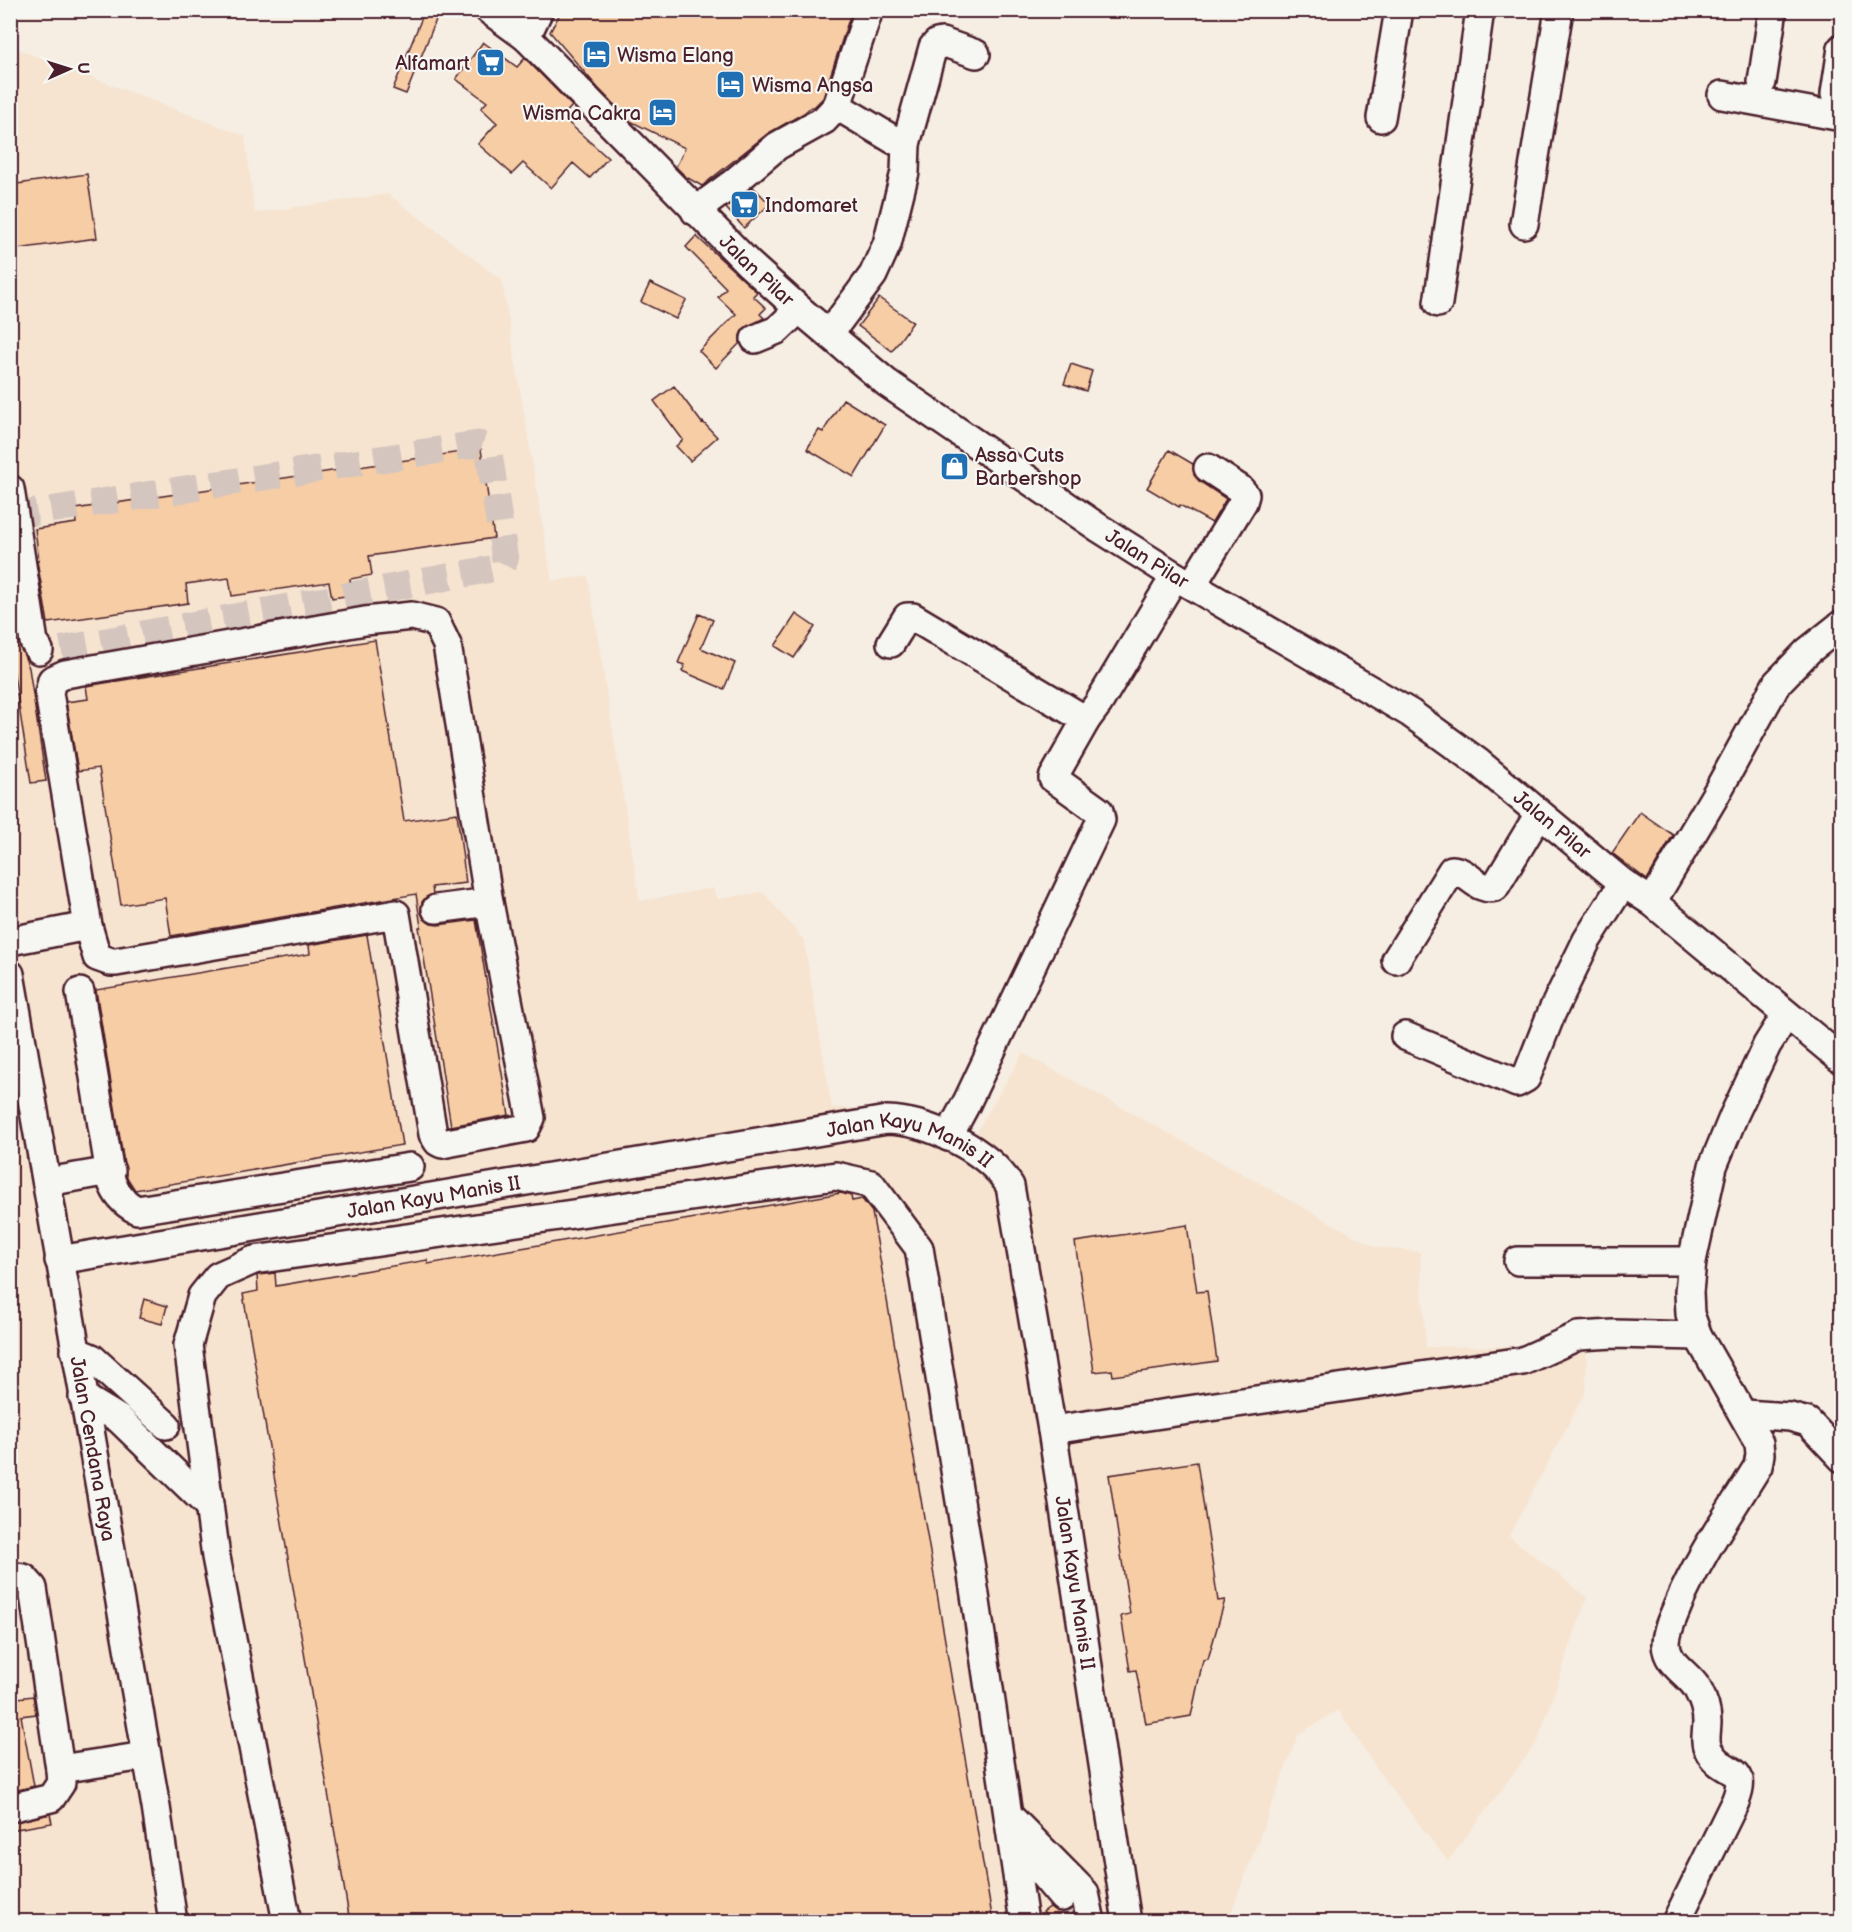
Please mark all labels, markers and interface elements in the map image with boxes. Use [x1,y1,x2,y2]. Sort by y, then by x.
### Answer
north arrow [39,39,99,99]
hotel icon: Wisma Elang [580,39,612,71]
place label: Wisma Elang [617,44,734,68]
supermarket icon: Alfamart [475,47,507,79]
place label: Alfamart [395,52,470,76]
text: U [73,62,92,74]
hotel icon: Wisma Angsa [715,69,747,101]
place label: Wisma Angsa [752,74,873,98]
hotel icon: Wisma Cakra [646,97,678,129]
place label: Wisma Cakra [522,102,641,126]
supermarket icon: Indomaret [728,189,760,221]
place label: Indomaret [765,194,858,218]
street label: Jalan Pilar [714,230,799,312]
place label: Assa Cuts Barbershop [975,444,1082,491]
shop icon: Assa Cuts Barbershop [938,451,970,483]
street label: Jalan Pilar [1100,524,1193,595]
street label: Jalan Pilar [1508,786,1596,865]
street label: Jalan Kayu Manis II [824,1108,998,1173]
street label: Jalan Kayu Manis II [345,1171,522,1224]
street label: Jalan Cendana Raya [64,1355,120,1543]
street label: Jalan Kayu Manis II [1049,1494,1099,1672]

